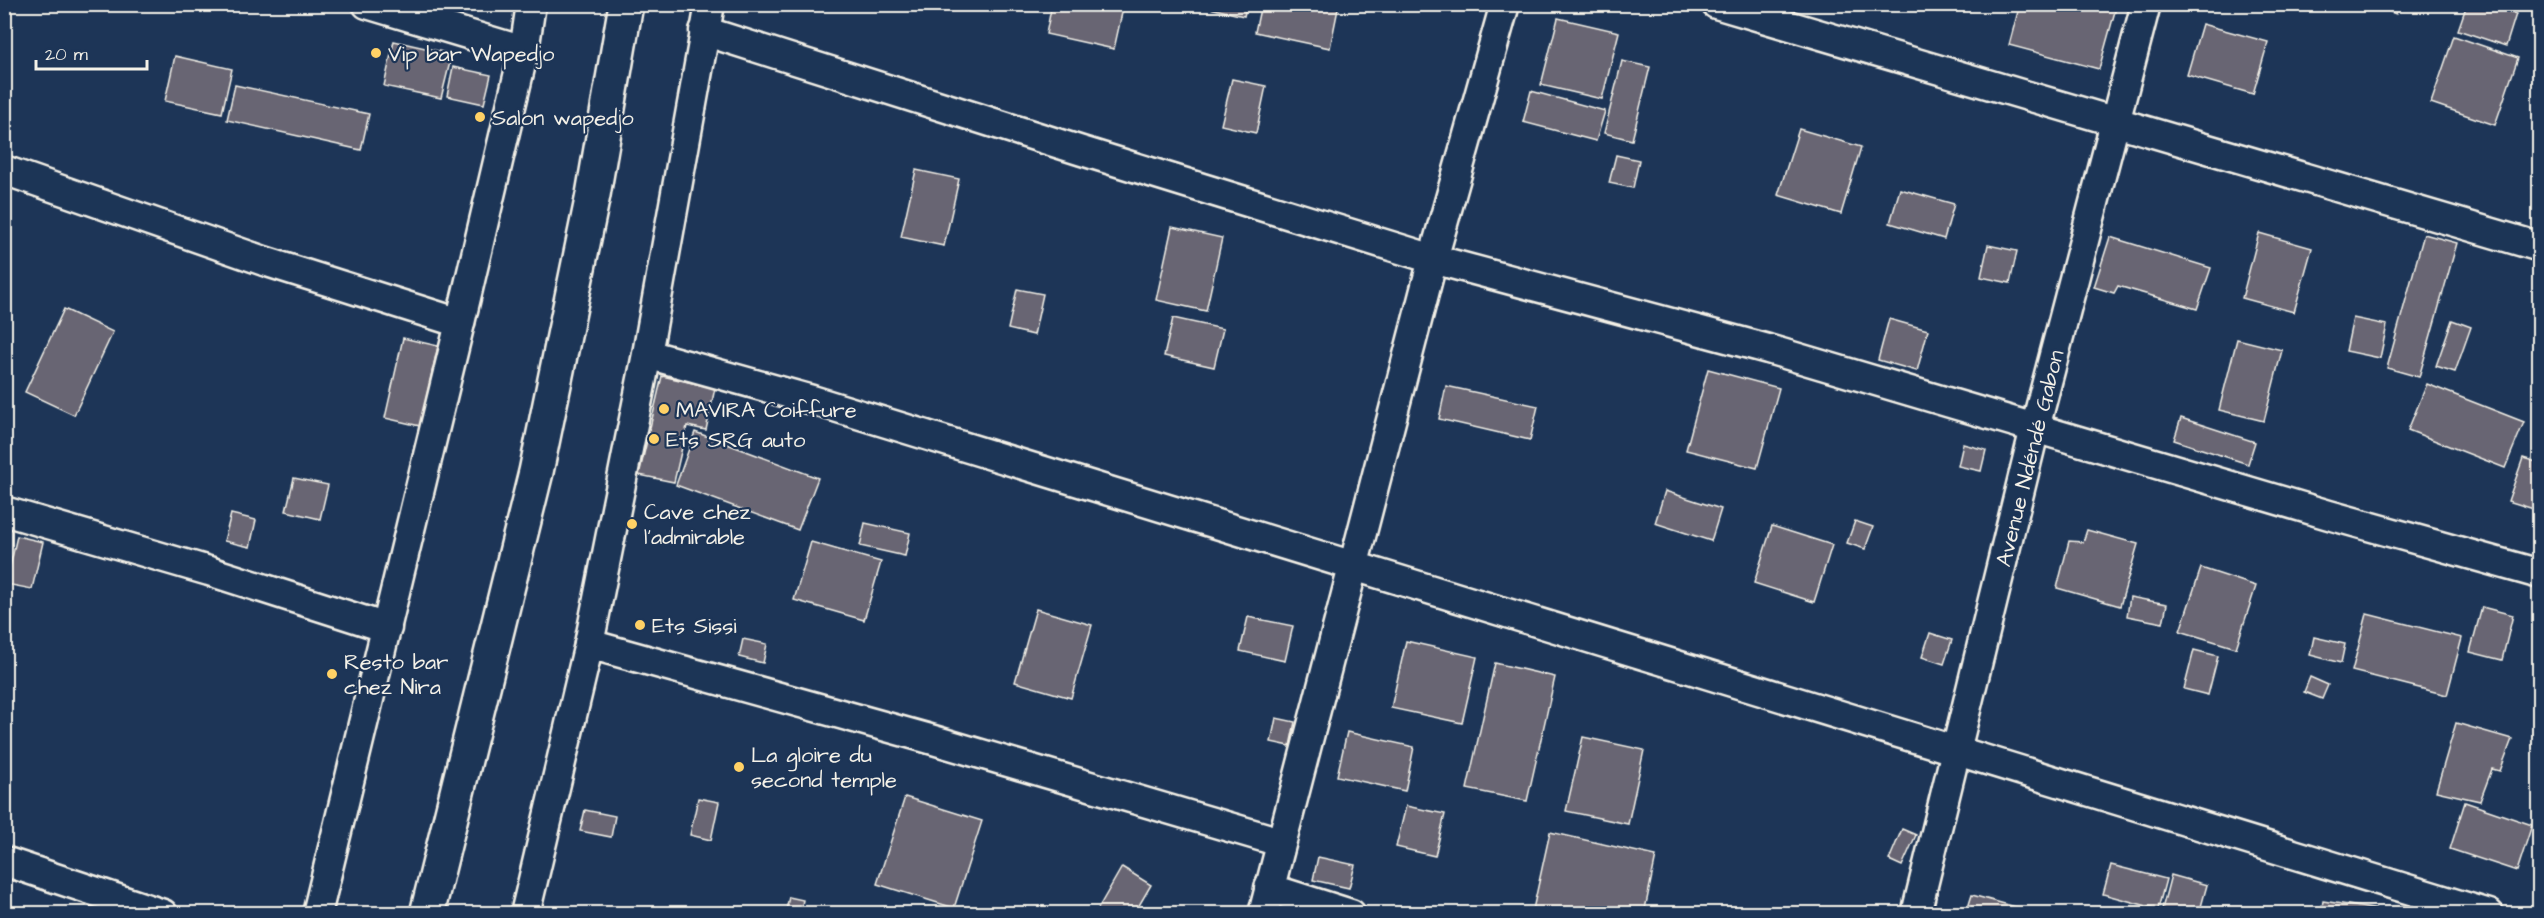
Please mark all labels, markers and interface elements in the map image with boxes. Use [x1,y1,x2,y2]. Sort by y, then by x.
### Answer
scale bar [36,33,147,71]
place label: Vip bar Wapedjo [388,39,555,70]
text: 20 m [45,42,88,67]
marker: Vip bar Wapedjo [369,46,383,60]
place label: Salon wapedjo [492,103,634,134]
marker: Salon wapedjo [473,110,487,124]
street label: Avenue Ndéndé Gabon [1989,347,2072,570]
place label: MAVIRA Coiffure [676,395,857,426]
marker: MAVIRA Coiffure [657,402,671,416]
place label: Ets SRG auto [666,425,806,456]
marker: Ets SRG auto [647,432,661,446]
place label: Cave chez l'admirable [644,497,751,553]
marker: Cave chez l'admirable [625,517,639,531]
place label: Ets Sissi [652,611,737,642]
marker: Ets Sissi [633,618,647,632]
place label: Resto bar chez Nira [344,647,448,703]
marker: Resto bar chez Nira [325,667,339,681]
place label: La gloire du second temple [751,740,897,796]
marker: La gloire du second temple [732,760,746,774]

